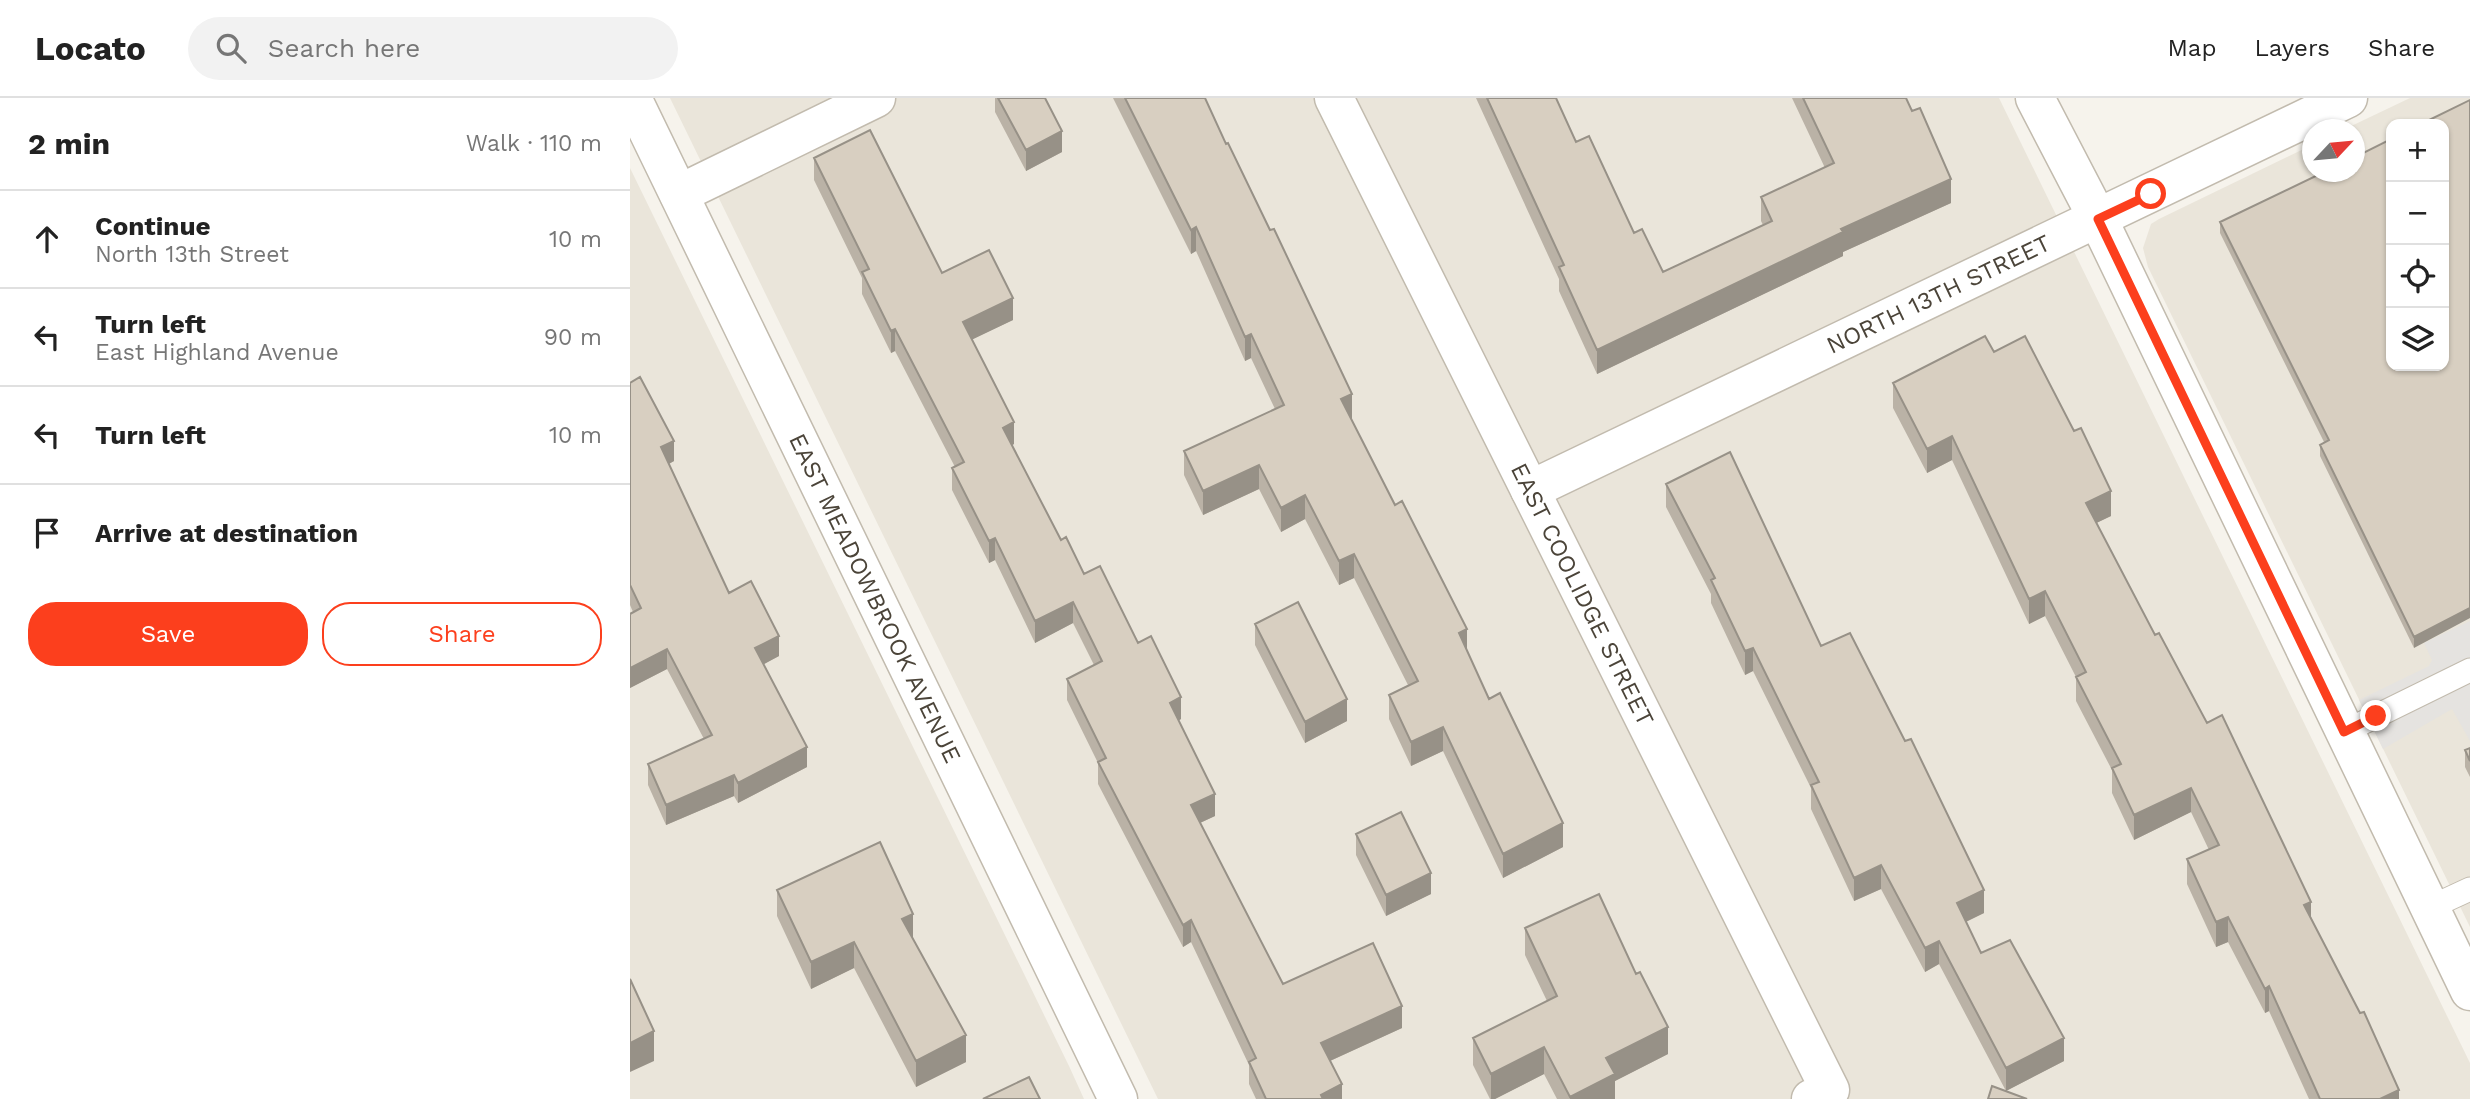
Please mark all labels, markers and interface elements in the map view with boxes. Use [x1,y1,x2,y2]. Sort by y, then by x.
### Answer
search box [188,17,678,80]
text: Locato [35,29,146,68]
icon: search [212,29,250,67]
text: Search here [268,33,420,63]
text: Map [2168,34,2216,62]
text: Layers [2254,34,2330,62]
text: Share [2368,34,2435,62]
north arrow [2302,119,2365,182]
map controls [2386,119,2449,371]
button: + [2386,119,2449,182]
text: 2 min [28,126,110,161]
text: Walk · 110 m [466,130,602,157]
route start [2135,178,2166,209]
button: − [2386,182,2449,245]
text: Continue [95,211,211,241]
icon: ahead [28,220,66,258]
text: 10 m [549,226,602,253]
street label: NORTH 13TH STREET [1822,229,2055,360]
text: North 13th Street [95,241,289,268]
button: locate [2386,245,2449,308]
button: layers [2386,308,2449,371]
text: Turn left [95,309,206,339]
icon: left [28,318,66,356]
text: 90 m [544,324,602,351]
text: East Highland Avenue [95,339,339,366]
icon: left [28,416,66,454]
text: Turn left [95,420,206,450]
text: 10 m [549,422,602,449]
street label: EAST MEADOWBROOK AVENUE [783,429,967,767]
street label: EAST COOLIDGE STREET [1505,458,1660,730]
icon: arrive [28,514,66,552]
text: Arrive at destination [95,518,358,548]
button: Save [28,602,308,666]
button: Share [322,602,602,666]
route end [2360,700,2391,731]

